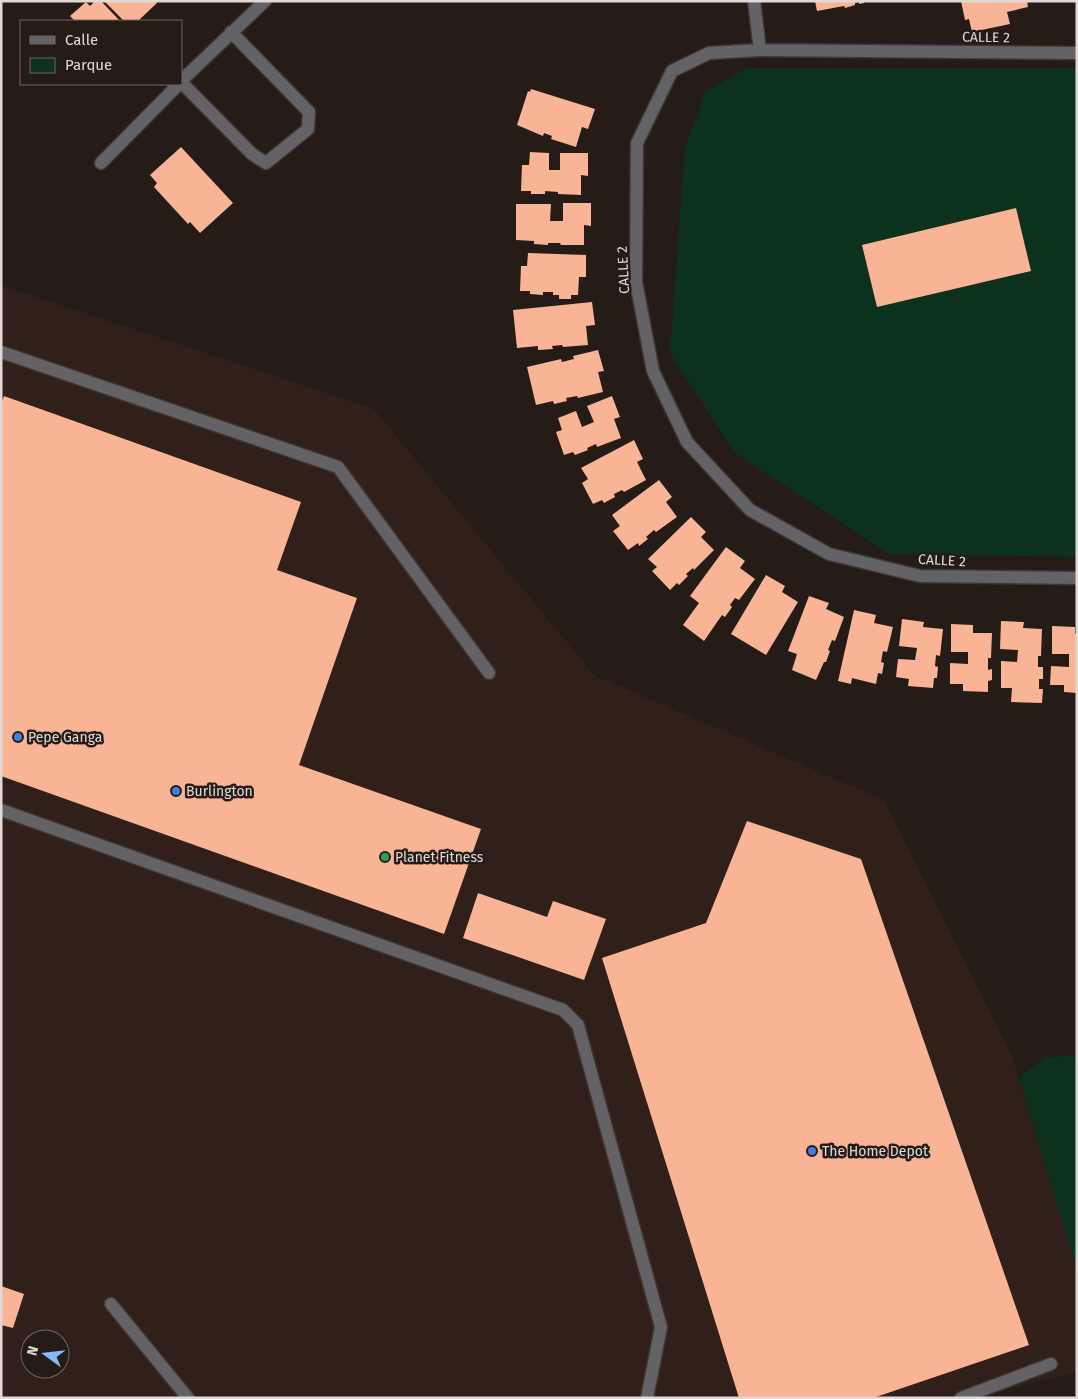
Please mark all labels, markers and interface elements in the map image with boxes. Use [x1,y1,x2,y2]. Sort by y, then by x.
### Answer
legend [20,20,182,85]
street label: CALLE 2 [962,29,1010,46]
text: Calle [65,31,98,49]
text: Parque [65,56,112,74]
street label: CALLE 2 [614,246,633,294]
street label: CALLE 2 [918,551,966,570]
place label: Pepe Ganga [28,729,102,746]
marker: Pepe Ganga [12,731,24,743]
place label: Burlington [186,783,253,800]
marker: Burlington [170,785,182,797]
place label: Planet Fitness [395,849,484,866]
marker: Planet Fitness [379,851,391,863]
place label: The Home Depot [822,1143,929,1160]
marker: The Home Depot [806,1145,818,1157]
north arrow [20,1329,70,1379]
text: N [24,1344,42,1357]

